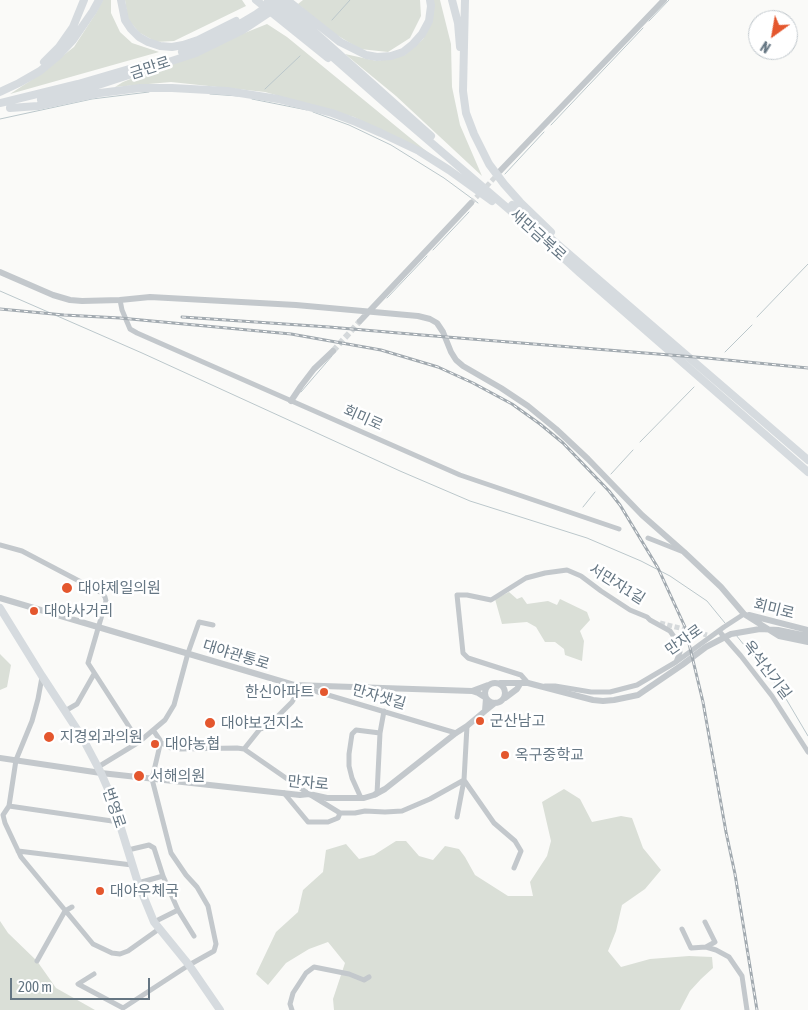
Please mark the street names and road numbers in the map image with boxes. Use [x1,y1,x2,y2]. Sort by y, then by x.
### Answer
street label: 금만로 [128,53,172,83]
street label: 새만금북로 [506,205,570,265]
street label: 회미로 [340,401,386,435]
street label: 서만자1길 [586,560,648,608]
street label: 회미로 [752,595,796,623]
street label: 만자로 [662,621,706,659]
street label: 대야관통로 [200,636,272,674]
street label: 옥석신기길 [739,637,795,703]
street label: 만자샛길 [350,681,408,713]
street label: 만자로 [287,772,329,794]
street label: 번영로 [99,785,129,831]

